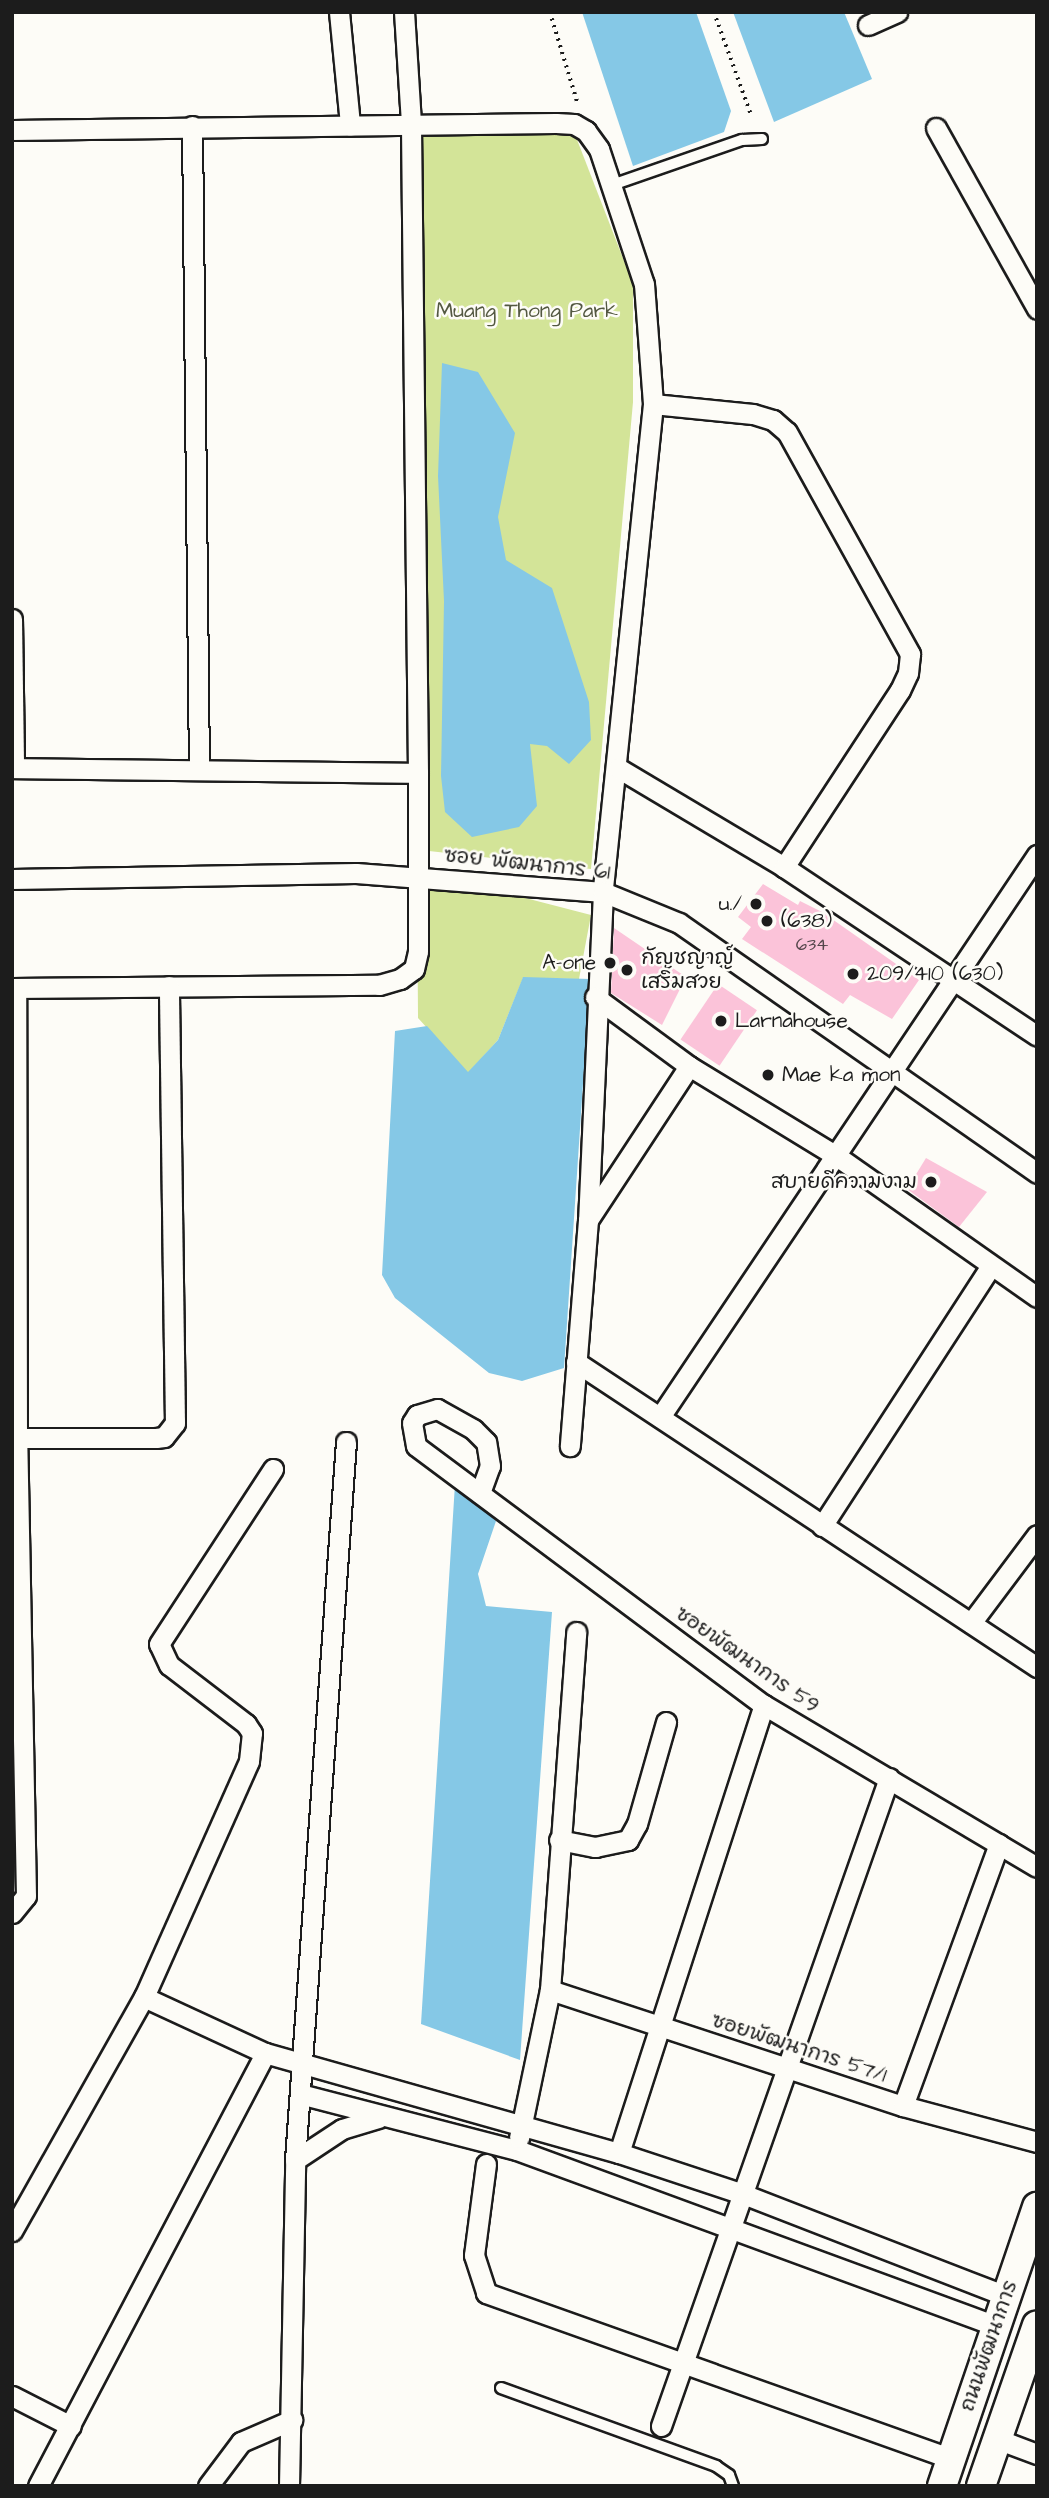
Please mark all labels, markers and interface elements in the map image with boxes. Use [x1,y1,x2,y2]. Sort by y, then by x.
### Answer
park label: Muang Thong Park [436,298,618,324]
street label: ซอย พัฒนาการ 61 [443,843,611,885]
place label: u./ [719,891,742,917]
marker: u./ [748,896,764,912]
place label: (638) [781,908,832,934]
marker: (638) [759,913,775,929]
house number: 634 [796,934,828,956]
place label: กัญชญาญ์ เสริมสวย [641,945,734,995]
place label: A-one [542,950,596,976]
marker: A-one [602,955,618,971]
place label: 209/410 (630) [867,961,1003,987]
marker: กัญชญาญ์ เสริมสวย [619,962,635,978]
marker: 209/410 (630) [845,966,861,982]
place label: Larnahouse [735,1008,848,1034]
marker: Larnahouse [713,1013,729,1029]
place label: Mae ka mon [782,1062,900,1088]
marker: Mae ka mon [760,1067,776,1083]
place label: สบายดีความงาม [771,1169,917,1195]
marker: สบายดีความงาม [923,1174,939,1190]
street label: ซอยพัฒนาการ 59 [670,1601,824,1719]
street label: ซอยพัฒนาการ 57/1 [708,2008,890,2088]
street label: ถนนพัฒนาการ [955,2277,1023,2415]

